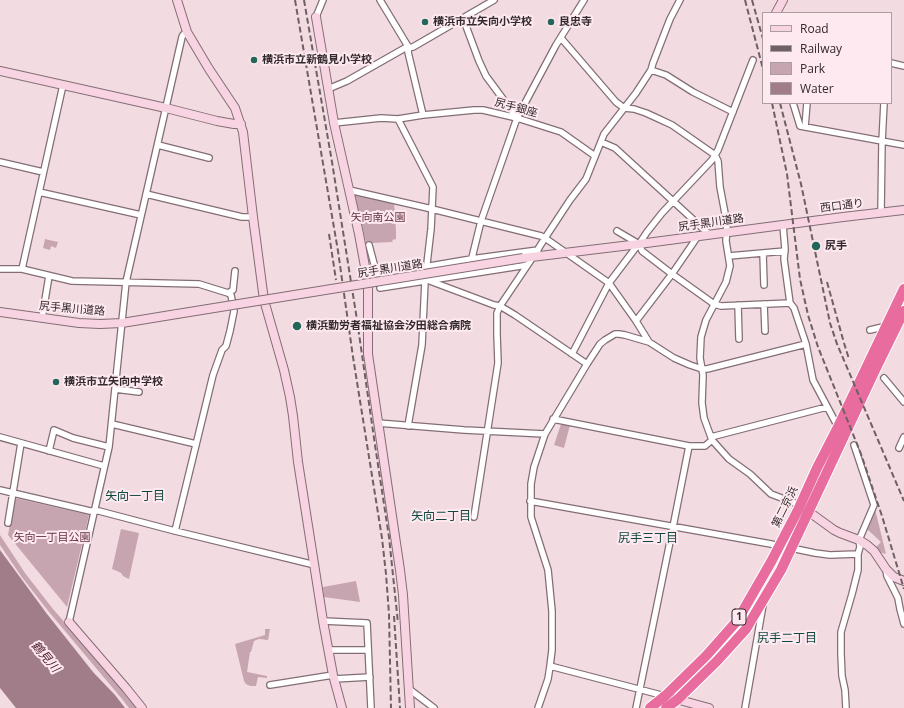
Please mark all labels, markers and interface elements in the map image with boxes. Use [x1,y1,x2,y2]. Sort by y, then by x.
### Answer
legend [762,12,892,104]
place label: 横浜市立矢向小学校 [433,15,532,29]
place label: 良忠寺 [559,15,592,29]
marker: 横浜市立矢向小学校 [420,17,430,27]
marker: 良忠寺 [546,17,556,27]
text: Road [800,20,829,37]
text: Railway [800,40,842,57]
place label: 横浜市立新鶴見小学校 [262,53,372,67]
marker: 横浜市立新鶴見小学校 [249,55,259,65]
text: Park [800,60,825,77]
text: Water [800,80,834,97]
street label: 尻手銀座 [493,96,539,120]
street label: 西口通り [819,197,865,215]
park label: 矢向南公園 [351,211,405,225]
street label: 尻手黒川道路 [677,212,745,234]
place label: 尻手 [825,239,847,253]
marker: 尻手 [810,240,822,252]
street label: 尻手黒川道路 [356,257,424,281]
street label: 尻手黒川道路 [39,300,105,318]
place label: 横浜勤労者福祉協会汐田総合病院 [306,319,471,333]
marker: 横浜勤労者福祉協会汐田総合病院 [291,320,303,332]
place label: 横浜市立矢向中学校 [64,375,163,389]
marker: 横浜市立矢向中学校 [51,377,61,387]
street label: 第二京浜 [769,484,801,530]
district label: 矢向一丁目 [105,490,165,504]
district label: 矢向二丁目 [411,510,471,524]
park label: 矢向一丁目公園 [14,531,90,545]
district label: 尻手三丁目 [618,532,678,546]
road number: 1 [732,609,746,625]
district label: 尻手二丁目 [757,632,817,646]
water label: 鶴見川 [28,639,62,675]

